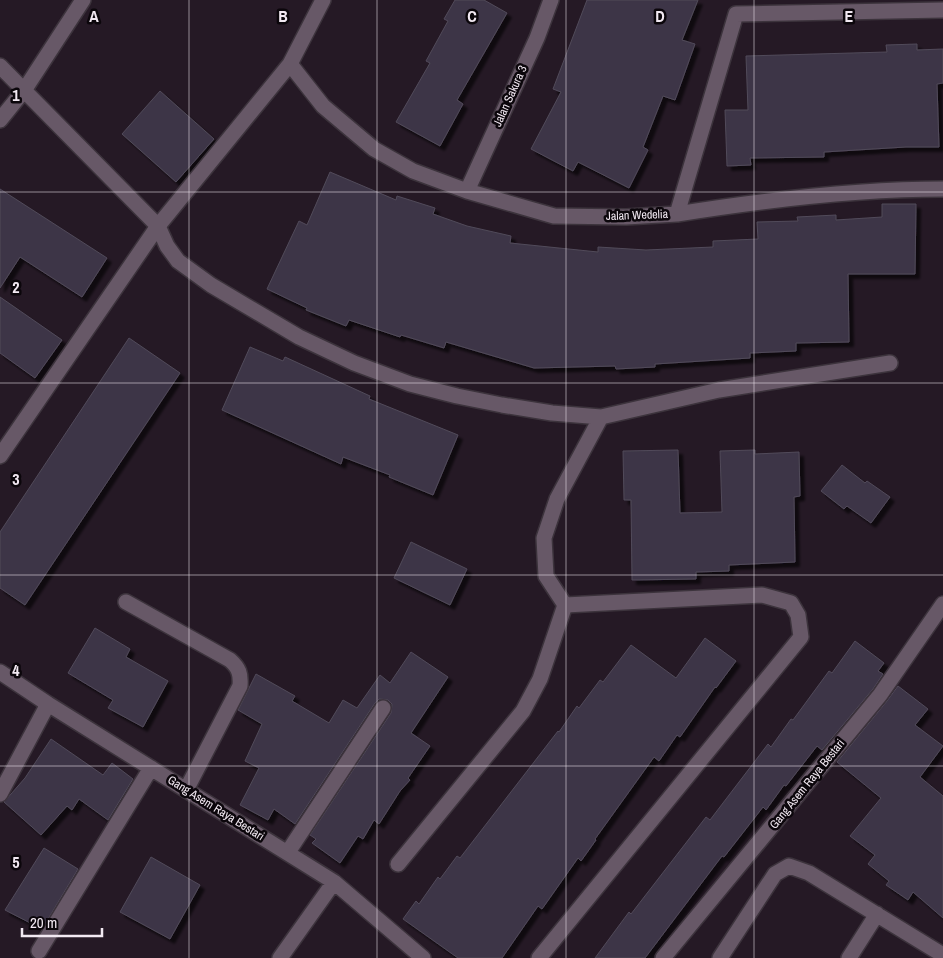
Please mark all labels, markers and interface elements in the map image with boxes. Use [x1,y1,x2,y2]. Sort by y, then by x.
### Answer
text: A [89,5,99,27]
text: B [278,5,288,27]
text: C [467,5,477,27]
text: D [655,5,665,27]
text: E [845,5,854,27]
street label: Jalan Sakura 3 [489,63,531,129]
text: 1 [12,84,20,106]
street label: Jalan Wedelia [606,206,669,224]
text: 2 [12,276,20,298]
text: 3 [12,468,20,490]
text: 4 [12,659,20,681]
street label: Gang Asem Raya Bestari [766,736,848,832]
street label: Gang Asem Raya Bestari [165,772,267,844]
text: 5 [12,851,20,873]
scale bar [22,906,102,938]
text: 20 m [30,912,57,933]

